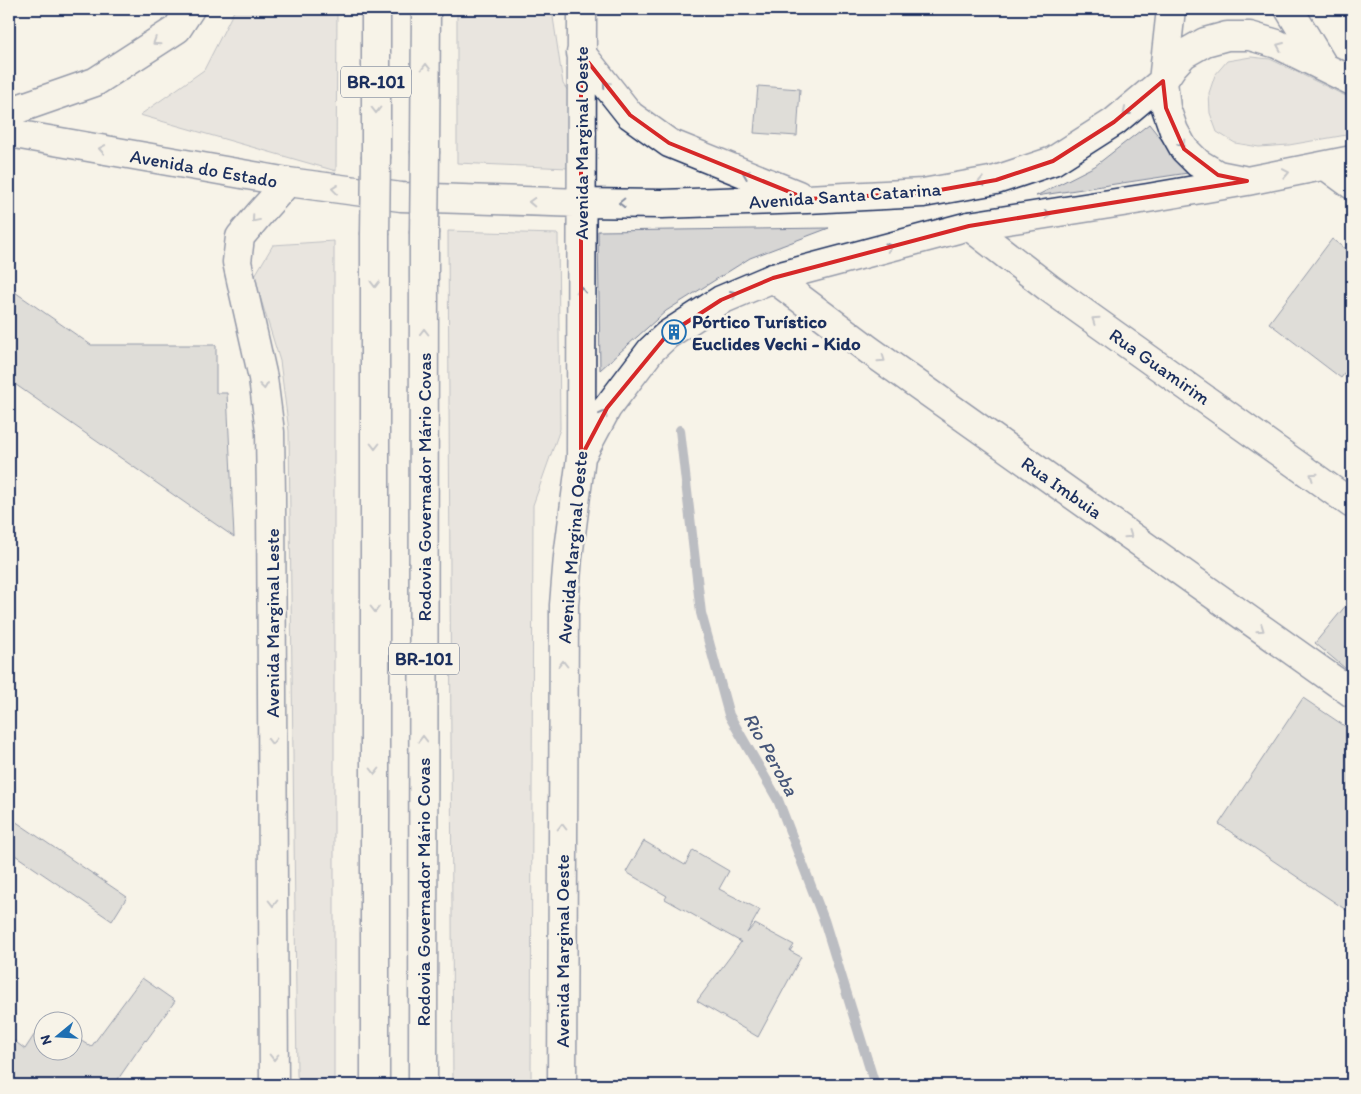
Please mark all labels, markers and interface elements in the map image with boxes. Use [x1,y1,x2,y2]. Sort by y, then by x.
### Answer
one-way arrow [153,36,162,45]
one-way arrow [1276,42,1285,53]
street label: Avenida Marginal Oeste [570,46,593,240]
one-way arrow [421,63,431,70]
road number: BR-101 [341,66,411,98]
one-way arrow [603,81,611,90]
one-way arrow [371,106,381,114]
one-way arrow [1122,107,1131,116]
one-way arrow [1175,138,1185,147]
street label: Avenida do Estado [128,144,279,193]
one-way arrow [97,145,106,155]
one-way arrow [1282,169,1291,179]
one-way arrow [742,170,751,180]
street label: Avenida Santa Catarina [748,177,942,214]
one-way arrow [977,177,986,187]
one-way arrow [331,184,339,195]
one-way arrow [528,196,536,207]
one-way arrow [617,198,625,208]
one-way arrow [1044,209,1052,219]
one-way arrow [252,213,261,222]
one-way arrow [885,242,894,253]
one-way arrow [370,280,380,288]
one-way arrow [576,286,586,294]
one-way arrow [729,290,738,301]
place label: Pórtico Turístico Euclides Vechi - Kido [692,310,861,355]
one-way arrow [1091,317,1101,326]
building icon: Pórtico Turístico Euclides Vechi - Kido [661,319,687,345]
street label: Rua Guamirim [1105,323,1215,410]
one-way arrow [419,327,429,335]
street label: Rodovia Governador Mário Covas [413,353,436,621]
one-way arrow [877,353,886,362]
one-way arrow [258,382,269,390]
one-way arrow [598,410,608,419]
one-way arrow [370,443,380,451]
street label: Avenida Marginal Oeste [553,450,592,645]
street label: Rua Imbuia [1017,451,1107,524]
one-way arrow [1309,472,1318,482]
street label: Avenida Marginal Leste [261,528,284,718]
one-way arrow [1123,529,1132,537]
one-way arrow [370,606,380,613]
one-way arrow [1255,623,1265,632]
road number: BR-101 [389,644,459,674]
one-way arrow [558,660,568,668]
water label: Rio Peroba [738,708,804,801]
one-way arrow [418,735,428,742]
one-way arrow [267,737,277,745]
street label: Rodovia Governador Mário Covas [412,758,435,1026]
one-way arrow [370,768,380,776]
one-way arrow [557,822,568,830]
street label: Avenida Marginal Oeste [551,854,574,1048]
one-way arrow [268,900,278,907]
north arrow [32,1012,82,1062]
text: N [37,1033,56,1047]
one-way arrow [269,1054,279,1061]

